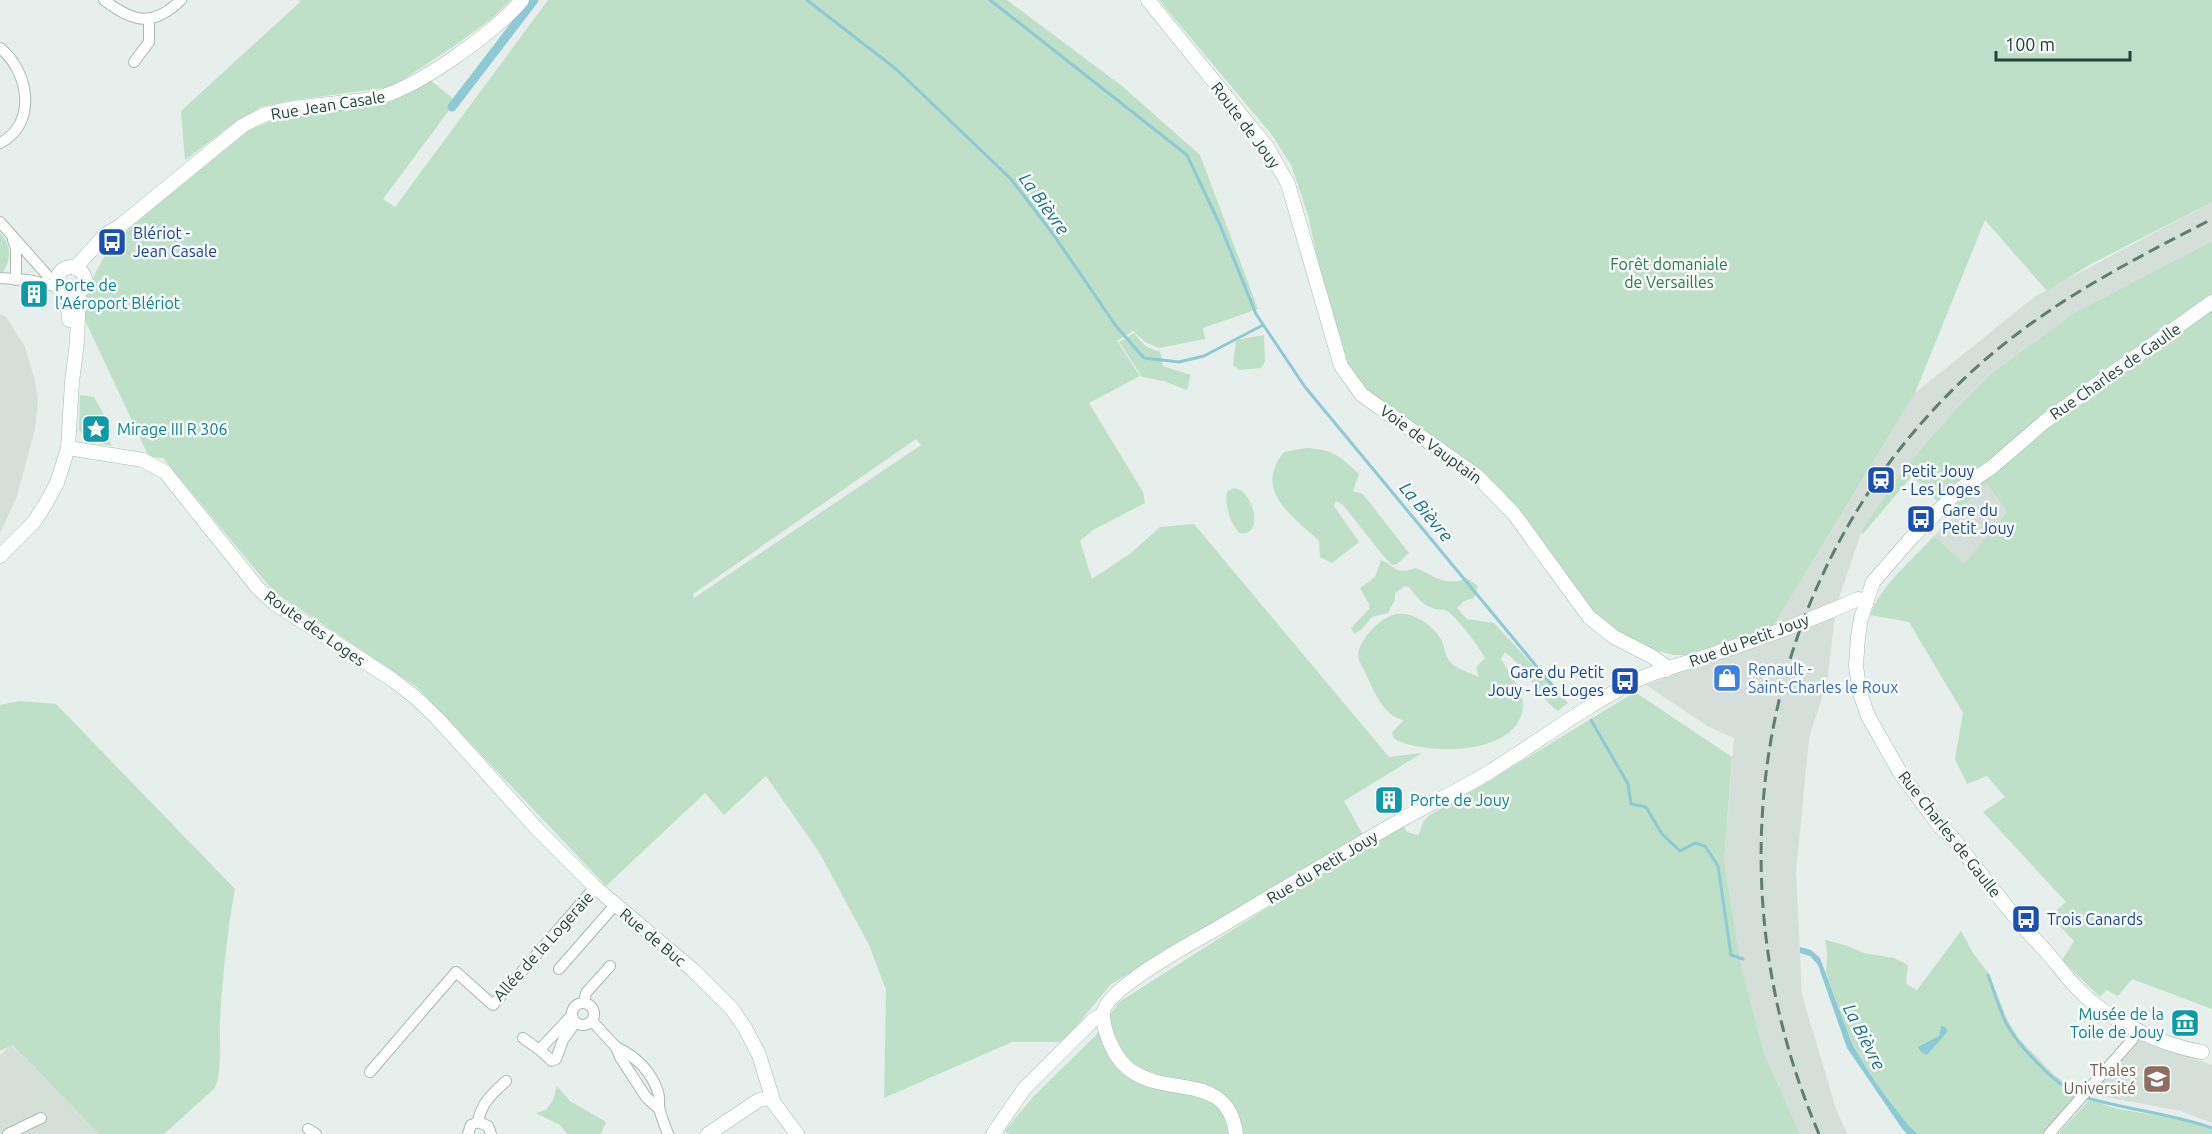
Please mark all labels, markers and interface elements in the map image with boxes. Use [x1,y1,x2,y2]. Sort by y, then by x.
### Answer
scale bar [1996,24,2130,62]
text: 100 m [2005,34,2055,54]
street label: Route de Jouy [1208,78,1284,172]
street label: Rue Jean Casale [270,87,386,123]
water label: La Bièvre [1016,169,1074,238]
place label: Blériot - Jean Casale [133,224,217,260]
bus stop icon: Blériot - Jean Casale [96,226,128,258]
park label: Forêt domaniale de Versailles [1610,255,1728,291]
place label: Porte de l'Aéroport Blériot [55,276,181,312]
building icon: Porte de l'Aéroport Blériot [18,278,50,310]
street label: Rue Charles de Gaulle [2046,319,2184,423]
street label: Voie de Vauptain [1377,401,1485,487]
place icon: Mirage III R 306 [80,413,112,445]
place label: Mirage III R 306 [117,420,227,438]
place label: Petit Jouy - Les Loges [1902,462,1980,498]
station icon: Petit Jouy - Les Loges [1865,464,1897,496]
water label: La Bièvre [1396,478,1457,545]
place label: Gare du Petit Jouy [1942,501,2015,537]
bus stop icon: Gare du Petit Jouy [1905,503,1937,535]
street label: Route des Loges [261,587,369,669]
street label: Rue du Petit Jouy [1687,610,1812,670]
place label: Renault - Saint-Charles le Roux [1748,660,1898,696]
shop icon: Renault - Saint-Charles le Roux [1711,662,1743,694]
place label: Gare du Petit Jouy - Les Loges [1488,663,1605,699]
bus stop icon: Gare du Petit Jouy - Les Loges [1609,665,1641,697]
street label: Rue Charles de Gaulle [1895,767,2005,901]
building icon: Porte de Jouy [1373,784,1405,816]
place label: Porte de Jouy [1410,791,1510,809]
street label: Rue du Petit Jouy [1263,827,1381,907]
street label: Allée de la Logeraie [489,888,597,1004]
bus stop icon: Trois Canards [2010,903,2042,935]
street label: Rue de Buc [616,904,690,970]
place label: Trois Canards [2047,910,2143,928]
water label: La Bièvre [1840,1000,1890,1073]
place label: Musée de la Toile de Jouy [2070,1005,2164,1041]
museum icon: Musée de la Toile de Jouy [2169,1007,2201,1039]
place label: Thales Université [2063,1061,2136,1097]
school or university icon: Thales Université [2141,1063,2173,1095]

